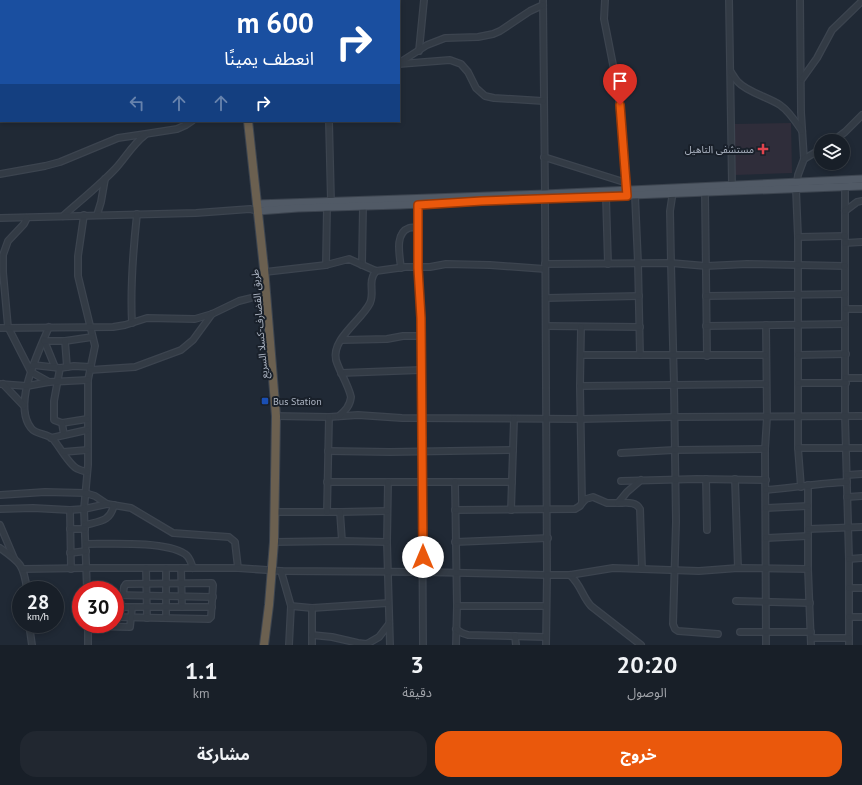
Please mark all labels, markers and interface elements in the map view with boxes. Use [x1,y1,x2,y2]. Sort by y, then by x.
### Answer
text: 600 m [237,4,314,41]
icon: right [328,16,380,68]
text: انعطف يمينًا [224,47,314,70]
pin [603,64,637,105]
icon: arrive [609,70,631,92]
icon: left [126,92,148,114]
icon: ahead [168,92,190,114]
icon: ahead [210,92,232,114]
icon: right [252,92,274,114]
map controls [814,134,850,170]
button: layers [814,134,850,170]
place label: مستشفى التاهيل [685,143,754,156]
marker: مستشفى التاهيل [757,143,769,155]
street label: طريق القضارف-كسلا السريع [248,268,272,379]
place label: Bus Station [273,395,322,408]
marker: Bus Station [260,396,270,406]
position arrow [402,536,444,578]
speed limit sign: 30 [72,581,124,633]
text: 28 [27,589,49,615]
text: km/h [27,610,49,623]
text: 3 [410,649,424,680]
text: 20:20 [617,649,677,680]
text: 1.1 [185,655,218,686]
text: دقيقة [402,684,432,701]
text: الوصول [627,684,667,701]
text: km [193,685,210,702]
button: مشاركة [20,731,427,777]
button: خروج [435,731,842,777]

